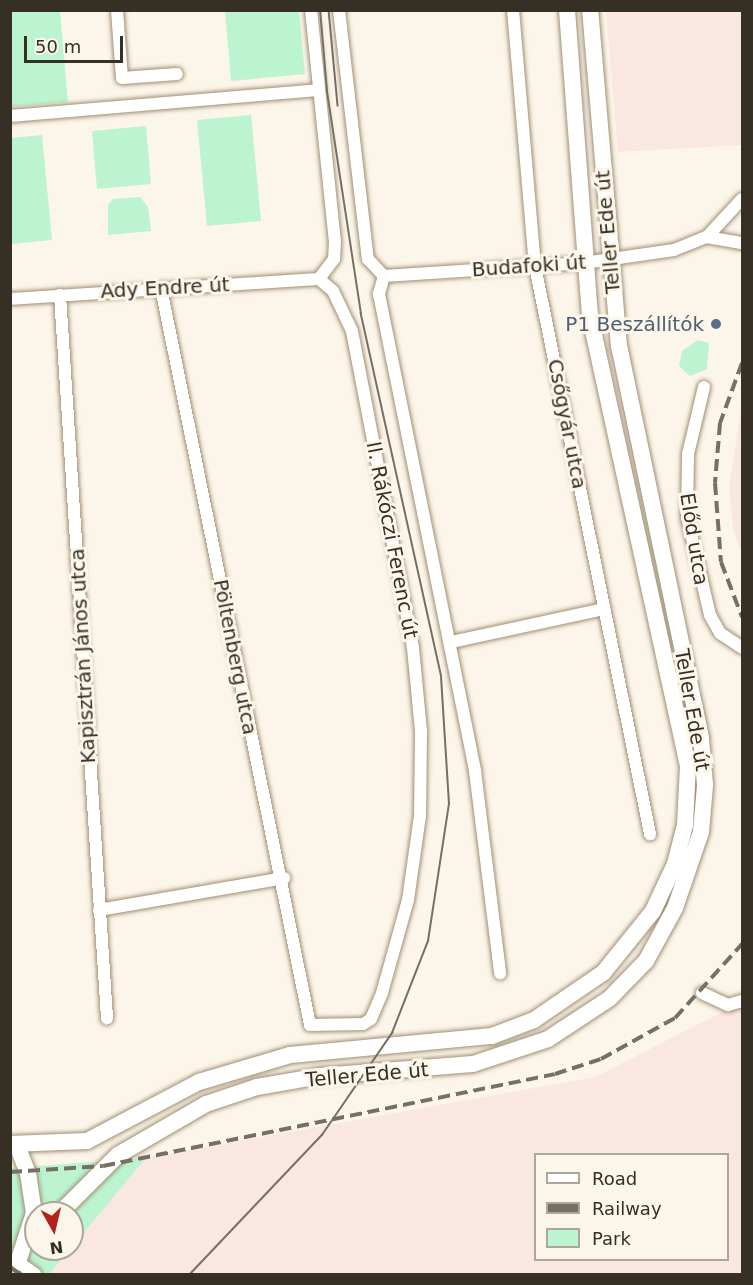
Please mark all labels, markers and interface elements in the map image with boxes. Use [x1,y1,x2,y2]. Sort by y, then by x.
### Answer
scale bar [27,24,126,62]
text: 50 m [35,36,81,57]
street label: Teller Ede út [591,169,625,295]
street label: Budafoki út [471,250,587,282]
street label: Ady Endre út [100,273,230,303]
place label: P1 Beszállítók [565,312,704,336]
marker: P1 Beszállítók [709,317,723,331]
street label: Csőgyár utca [543,357,591,491]
street label: II. Rákóczi Ferenc út [361,440,423,640]
street label: Előd utca [675,491,713,587]
street label: Kapisztrán János utca [65,548,101,764]
street label: Pöltenberg utca [208,577,262,737]
street label: Teller Ede út [669,647,715,773]
street label: Teller Ede út [304,1058,430,1092]
legend [534,1153,729,1261]
text: Road [592,1168,637,1189]
text: Railway [592,1198,662,1219]
north arrow [24,1201,84,1261]
text: Park [592,1228,631,1249]
text: N [48,1237,64,1258]

